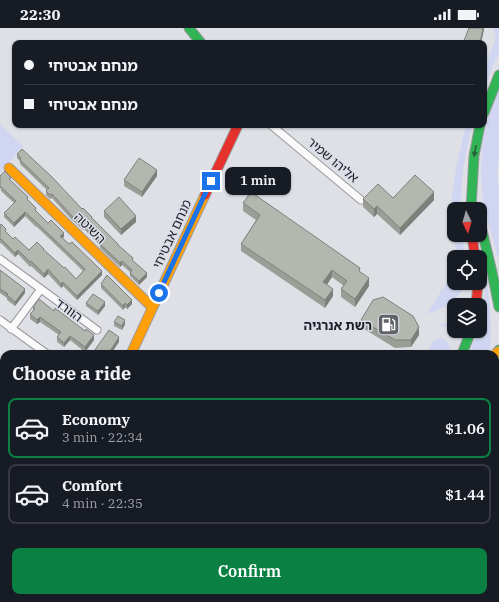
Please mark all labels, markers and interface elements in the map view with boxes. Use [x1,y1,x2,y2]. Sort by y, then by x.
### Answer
text: 22:30 [20,5,61,24]
text: מנחם אבטיחי [48,56,138,75]
text: מנחם אבטיחי [48,95,138,114]
street label: אליהו שמיר [304,134,362,186]
one-way arrow [472,145,478,157]
callout: 1 min [225,167,291,195]
route end [202,172,220,190]
text: 1 min [240,172,276,189]
street label: מנחם אבטיחי [149,196,196,271]
north arrow [447,202,487,242]
map controls [447,202,487,338]
street label: השיטה [71,209,109,247]
button: locate [447,250,487,290]
route start [150,284,168,302]
street label: הוורד [52,294,86,326]
button: layers [447,298,487,338]
fuel station icon: רשת אנרגיה [375,312,401,338]
place label: רשת אנרגיה [304,317,372,334]
text: Choose a ride [12,362,131,385]
icon: car [14,410,50,446]
text: Economy [62,410,130,429]
text: $1.06 [445,419,485,438]
text: 3 min · 22:34 [62,429,143,446]
icon: car [14,476,50,512]
text: Comfort [62,476,122,495]
text: $1.44 [445,485,485,504]
text: 4 min · 22:35 [62,495,143,512]
button: Confirm [12,548,487,594]

